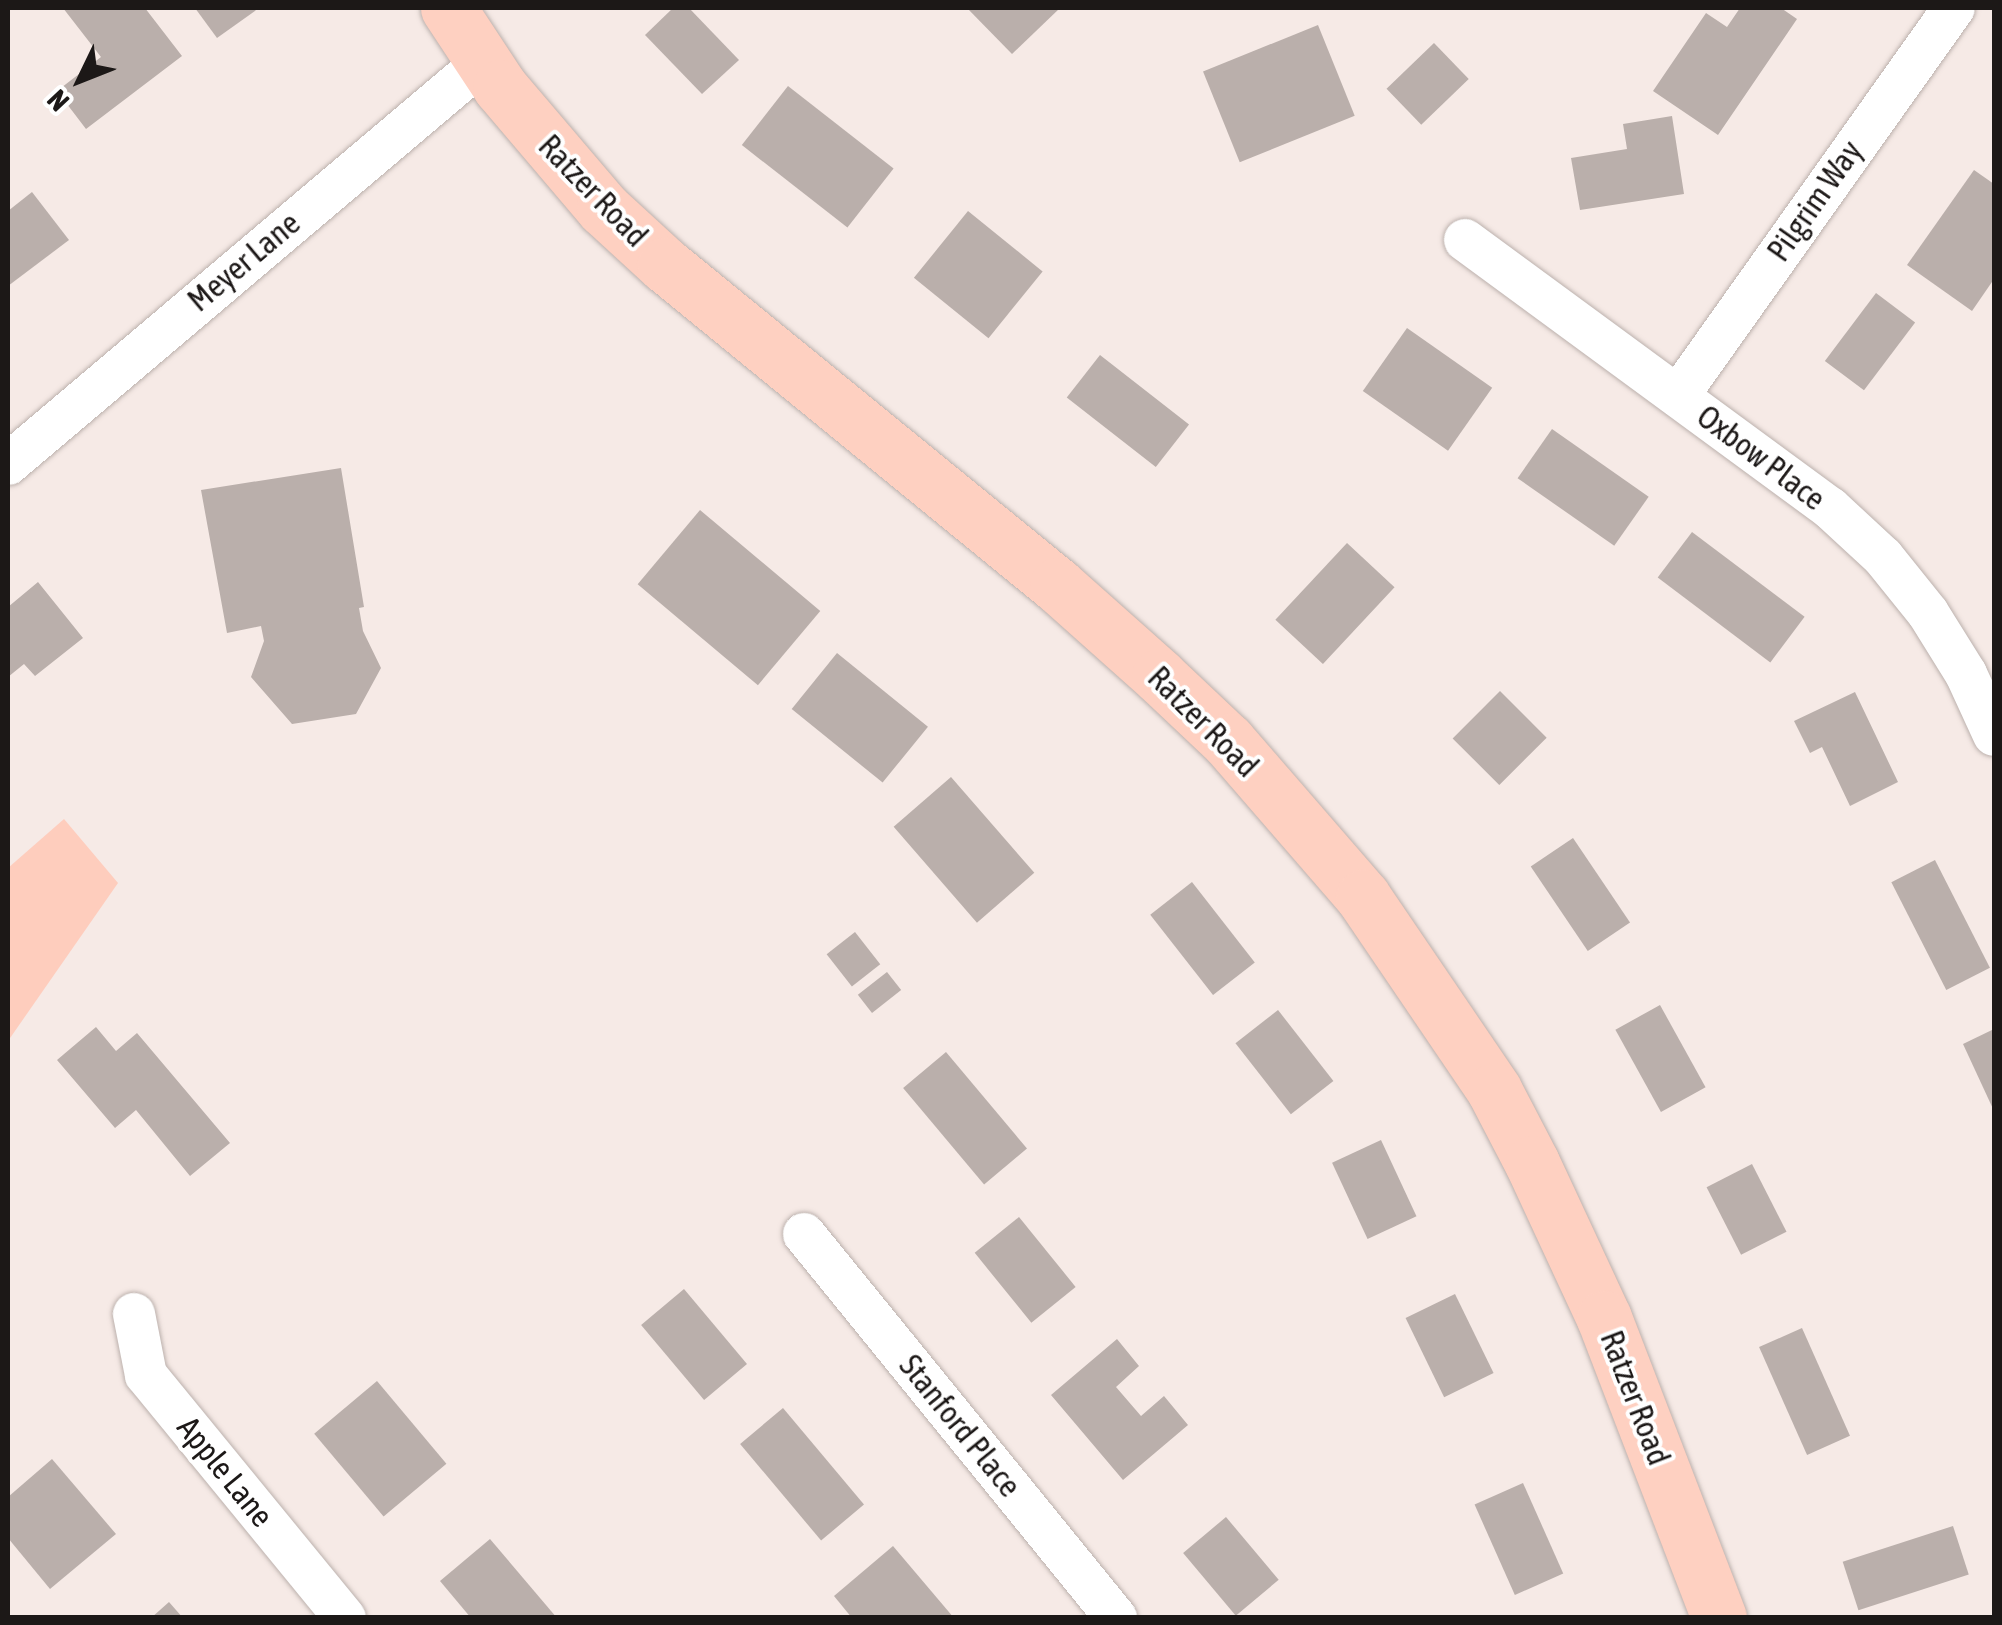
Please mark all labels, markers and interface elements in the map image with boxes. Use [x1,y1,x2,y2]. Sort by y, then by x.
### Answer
north arrow [30,30,130,130]
text: N [41,84,75,117]
street label: Ratzer Road [530,127,656,255]
street label: Pilgrim Way [1759,133,1871,269]
street label: Meyer Lane [180,204,308,320]
street label: Oxbow Place [1689,397,1833,519]
street label: Ratzer Road [1140,659,1266,785]
street label: Ratzer Road [1592,1325,1678,1471]
street label: Stanford Place [891,1347,1029,1505]
street label: Apple Lane [169,1409,281,1535]

